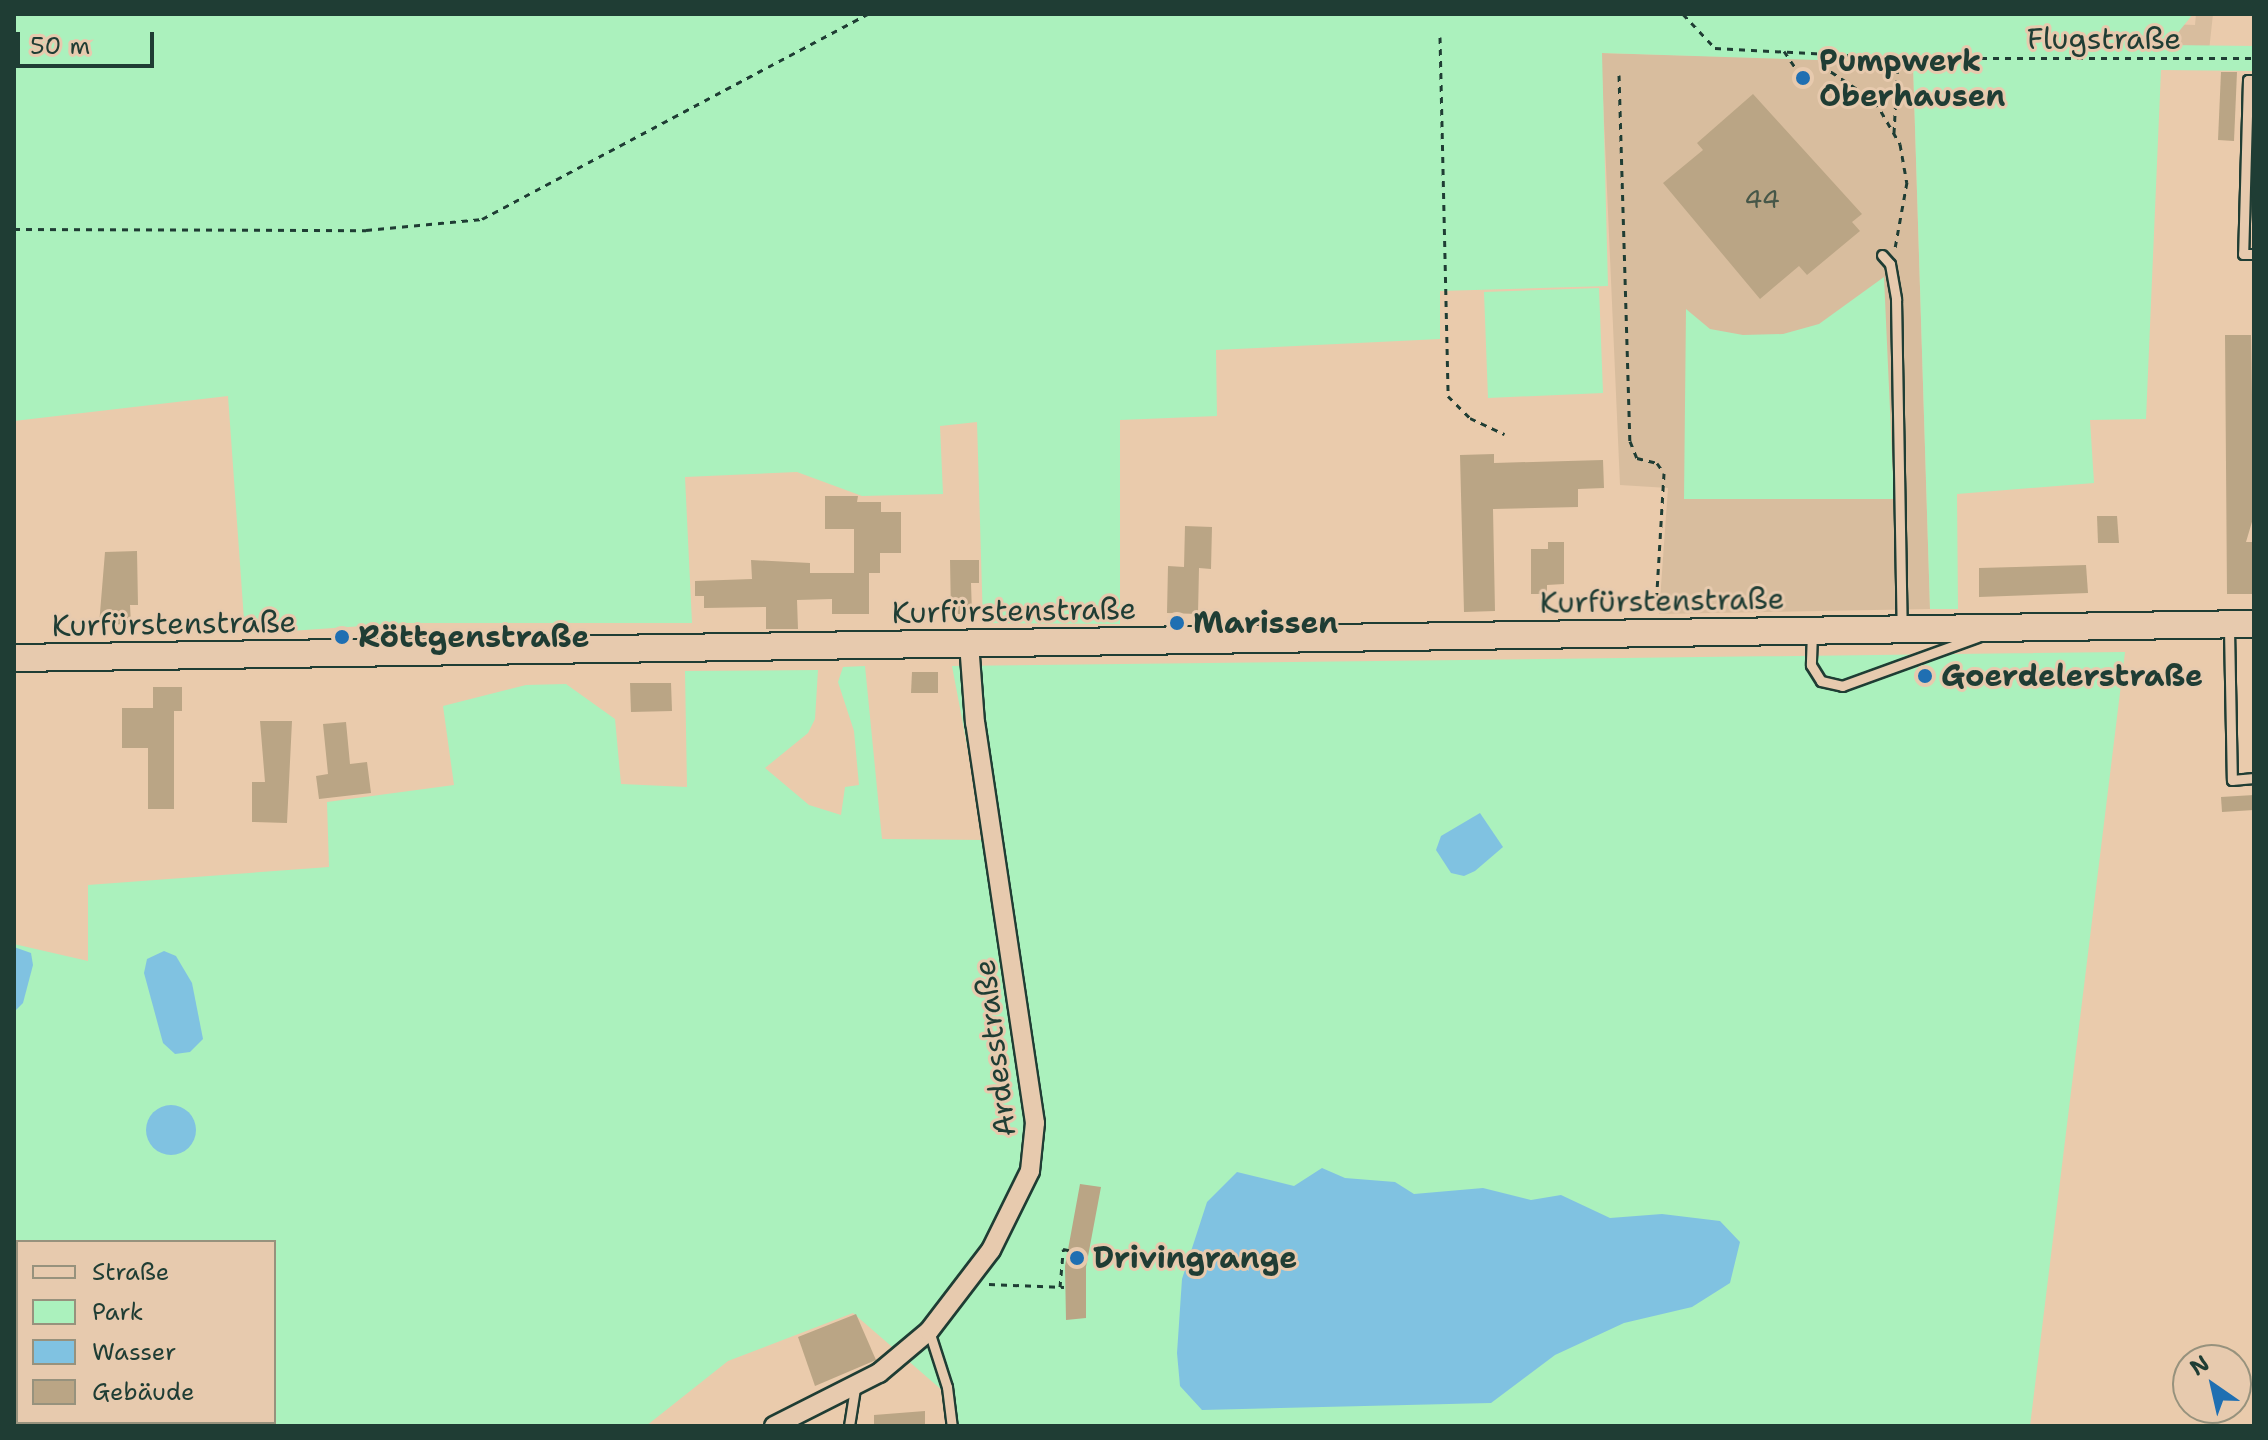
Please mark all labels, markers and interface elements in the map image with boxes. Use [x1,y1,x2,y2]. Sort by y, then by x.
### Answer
scale bar [20,16,158,66]
street label: Flugstraße [2027,21,2181,57]
text: 50 m [30,30,90,62]
place label: Pumpwerk Oberhausen [1819,43,2006,114]
marker: Pumpwerk Oberhausen [1794,69,1812,87]
house number: 44 [1744,183,1780,215]
street label: Kurfürstenstraße [1539,581,1785,621]
street label: Kurfürstenstraße [891,591,1137,631]
street label: Kurfürstenstraße [51,604,297,644]
place label: Marissen [1193,605,1338,641]
marker: Marissen [1168,614,1186,632]
place label: Röttgenstraße [358,619,589,655]
marker: Röttgenstraße [333,628,351,646]
place label: Goerdelerstraße [1941,658,2203,694]
marker: Goerdelerstraße [1916,667,1934,685]
street label: Ardesstraße [966,957,1024,1139]
legend [16,1240,276,1424]
place label: Drivingrange [1093,1240,1297,1276]
marker: Drivingrange [1068,1249,1086,1267]
text: Straße [92,1256,169,1288]
text: Park [92,1296,144,1328]
text: Wasser [92,1336,176,1368]
north arrow [2172,1344,2252,1424]
text: N [2184,1348,2215,1382]
text: Gebäude [92,1376,194,1408]

